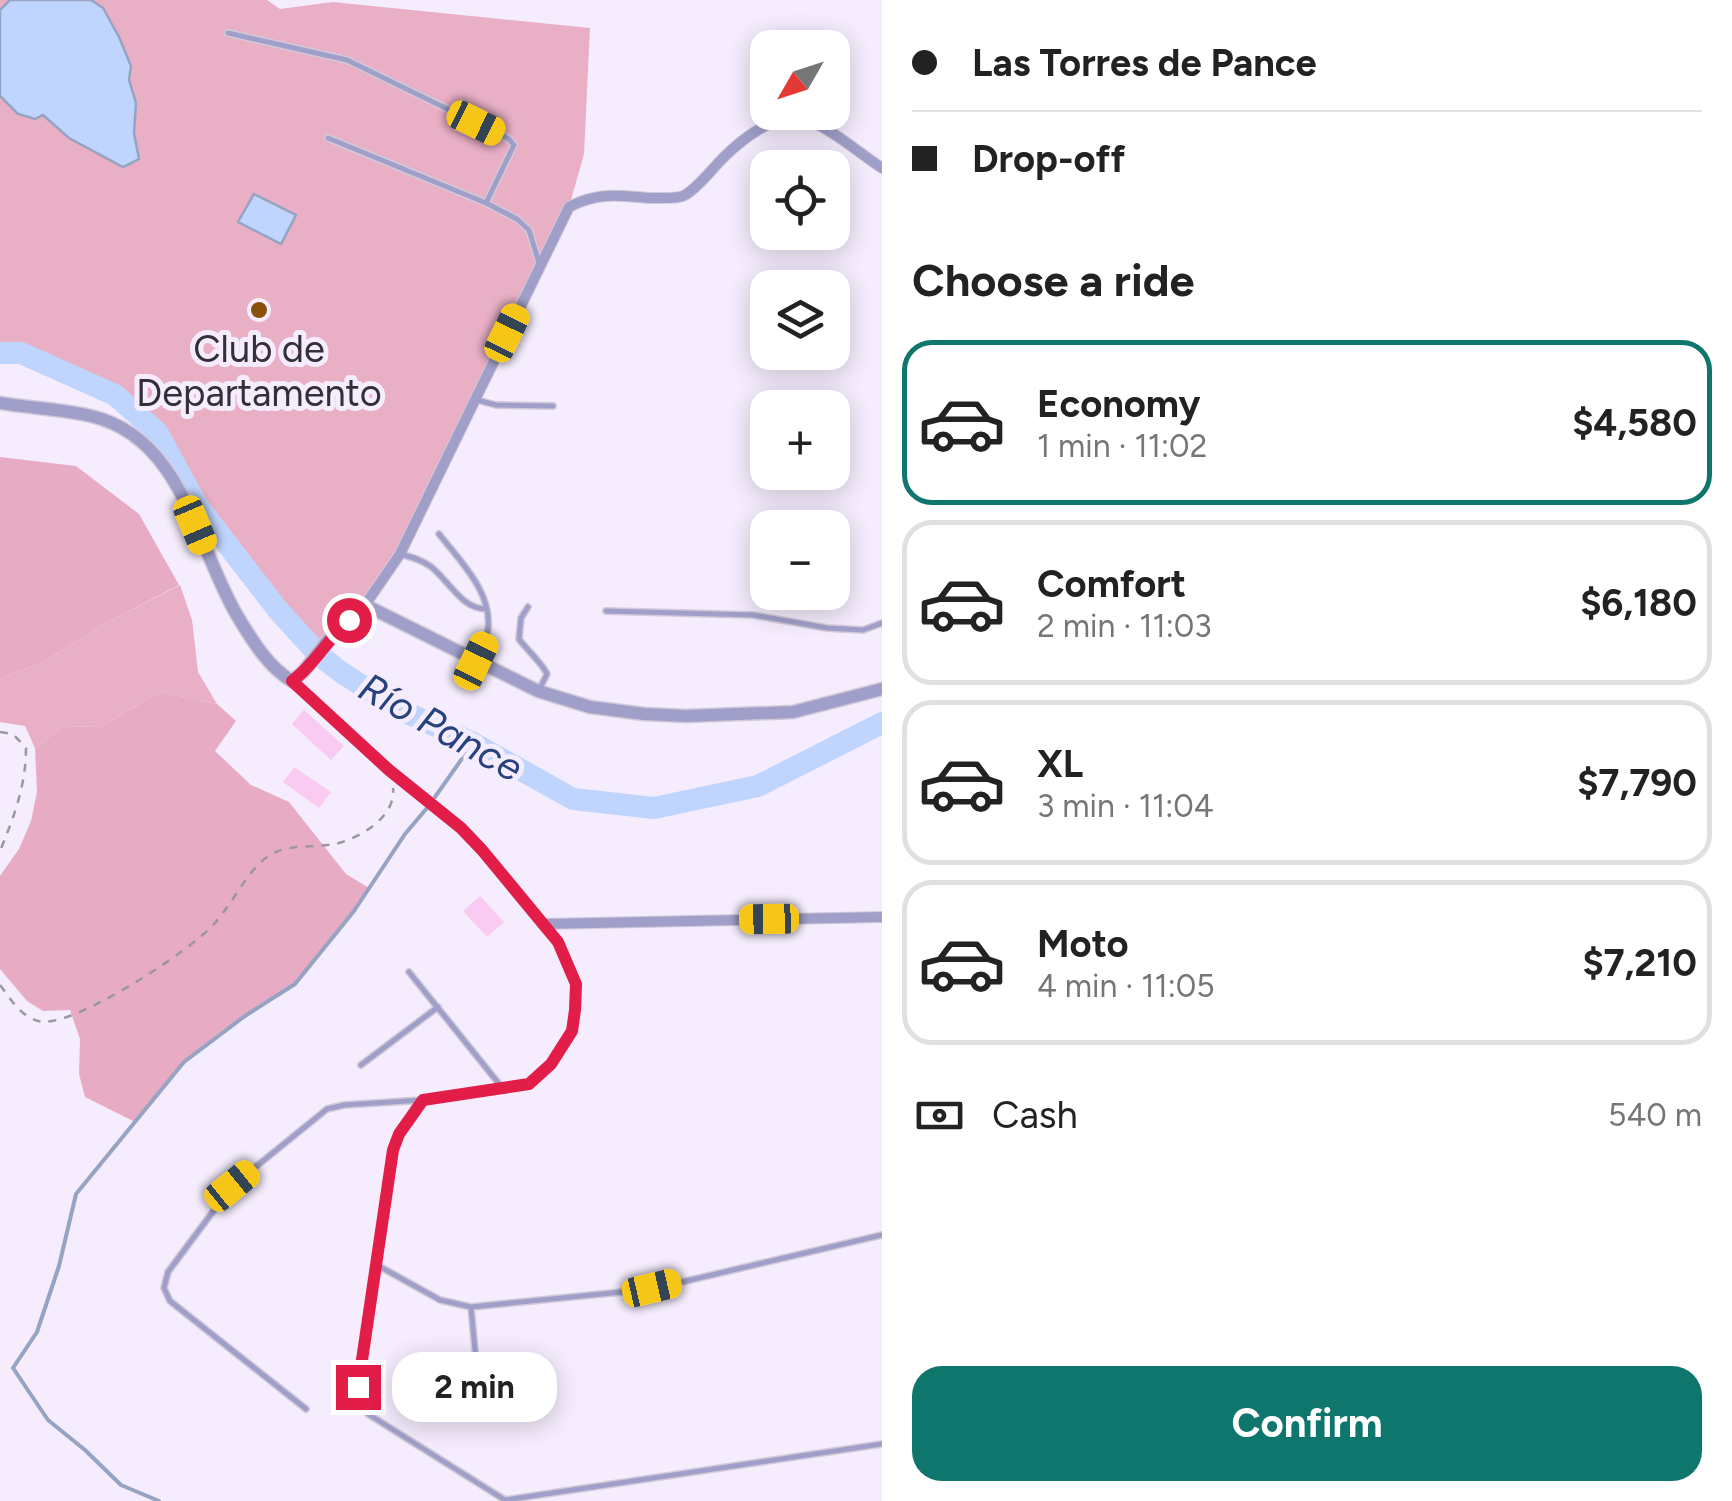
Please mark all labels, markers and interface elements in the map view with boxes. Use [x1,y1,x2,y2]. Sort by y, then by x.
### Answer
north arrow [750,30,850,130]
map controls [750,30,850,610]
text: Las Torres de Pance [972,40,1317,86]
car [442,96,510,150]
text: Drop-off [972,136,1125,182]
button: locate [750,150,850,250]
text: Choose a ride [912,253,1194,307]
button: layers [750,270,850,370]
marker: Club de Departamento [248,299,270,321]
car [480,299,534,367]
place label: Club de Departamento [136,326,382,416]
icon: car [917,378,1007,468]
text: Economy [1037,381,1200,427]
button: + [750,390,850,490]
text: $4,580 [1572,400,1697,446]
text: 1 min · 11:02 [1037,427,1208,465]
car [169,492,221,558]
button: − [750,510,850,610]
icon: car [917,558,1007,648]
text: Comfort [1037,561,1186,607]
text: $6,180 [1580,580,1697,626]
route start [327,598,372,643]
text: 2 min · 11:03 [1037,607,1212,645]
car [449,627,503,695]
water label: Río Pance [351,662,531,792]
icon: car [917,738,1007,828]
text: XL [1037,741,1083,787]
text: $7,790 [1577,760,1697,806]
text: 3 min · 11:04 [1037,787,1214,825]
car [739,903,799,935]
icon: car [917,918,1007,1008]
text: Moto [1037,921,1129,967]
text: $7,210 [1582,940,1697,986]
text: 4 min · 11:05 [1037,967,1215,1005]
icon: cash [912,1088,967,1143]
text: Cash [992,1092,1078,1138]
text: 540 m [1608,1096,1702,1134]
car [199,1155,265,1217]
car [619,1267,685,1309]
callout: 2 min [393,1352,558,1422]
route end [336,1365,381,1410]
button: Confirm [912,1366,1702,1481]
text: 2 min [434,1368,515,1406]

